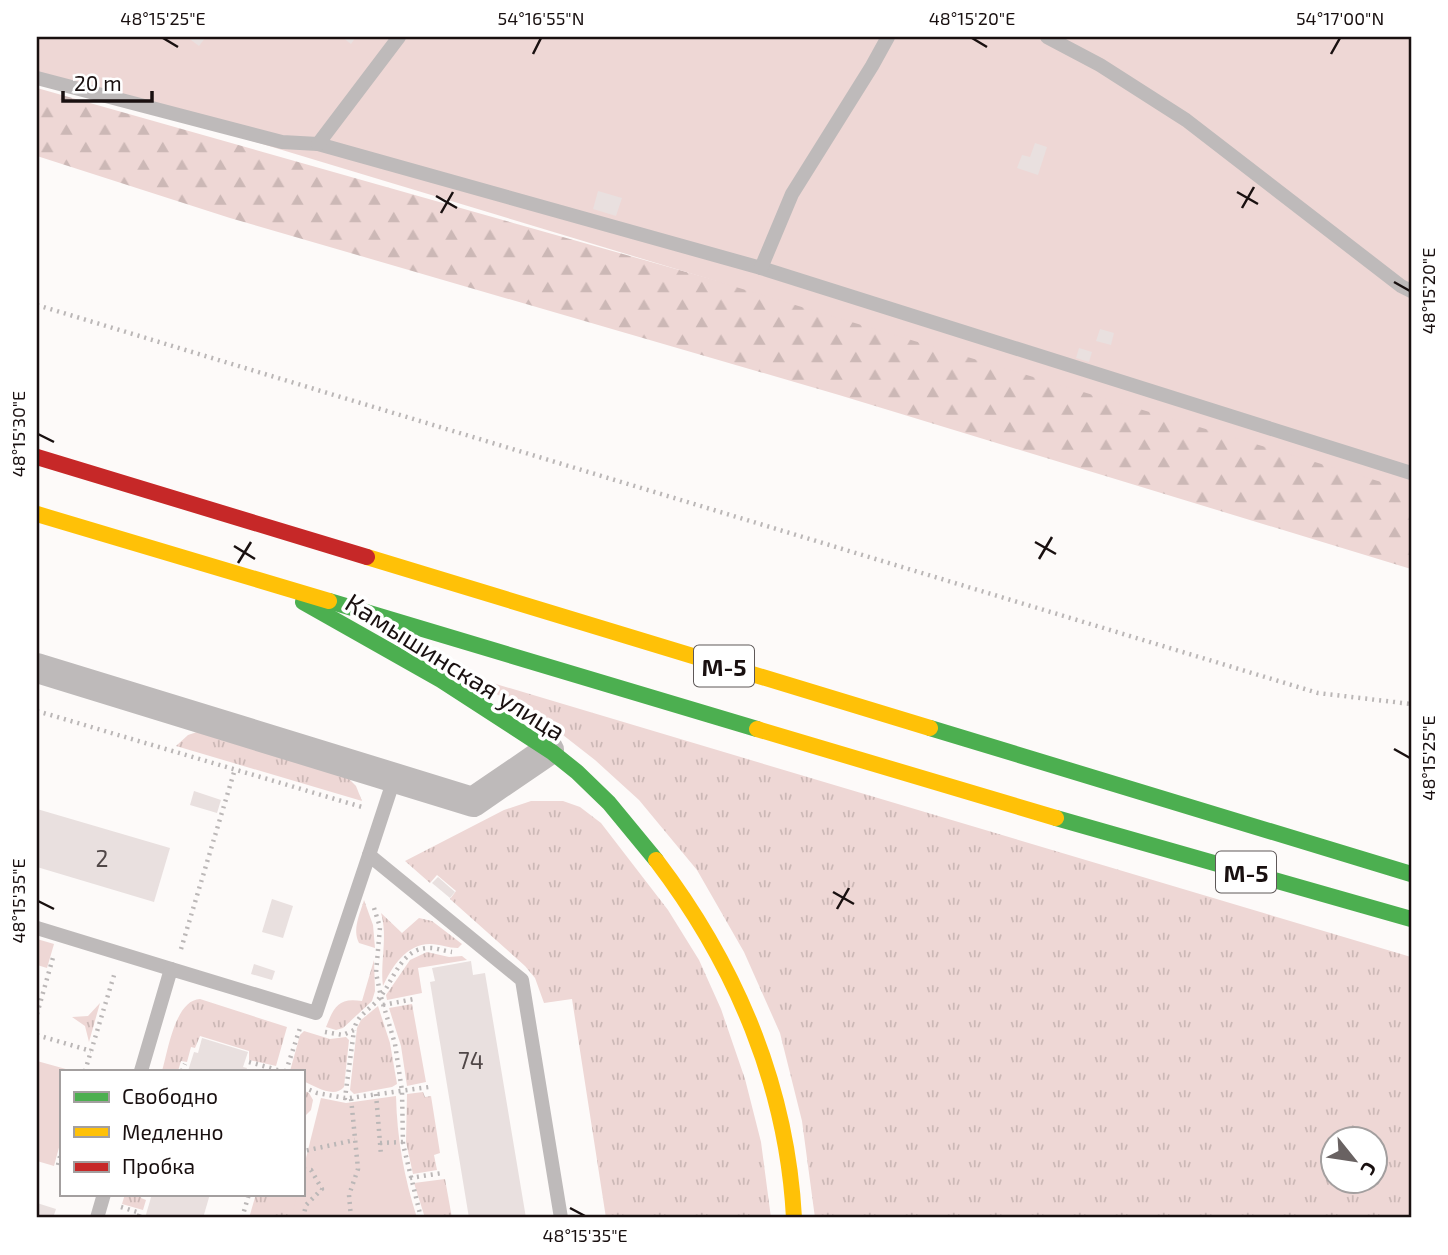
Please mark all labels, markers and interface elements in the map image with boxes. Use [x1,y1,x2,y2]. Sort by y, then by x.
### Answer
text: 48°15'25"E [120,7,206,29]
text: 54°16'55"N [498,7,584,29]
text: 48°15'20"E [929,7,1015,29]
text: 54°17'00"N [1296,7,1384,29]
scale bar [63,60,152,104]
text: 20 m [74,70,122,95]
text: 48°15'20"E [1417,248,1439,334]
text: 48°15'30"E [7,391,29,477]
street label: Камышинская улица [340,586,572,747]
road number: М-5 [694,646,754,686]
text: 48°15'25"E [1417,715,1439,801]
house number: 2 [96,844,108,872]
road number: М-5 [1216,852,1276,892]
text: 48°15'35"E [7,858,29,944]
house number: 74 [458,1046,484,1074]
legend [60,1070,304,1196]
text: Свободно [122,1083,218,1108]
text: Медленно [122,1119,224,1144]
north arrow [1318,1126,1388,1196]
text: Пробка [122,1153,195,1178]
text: С [1356,1158,1382,1179]
text: 48°15'35"E [542,1224,628,1246]

